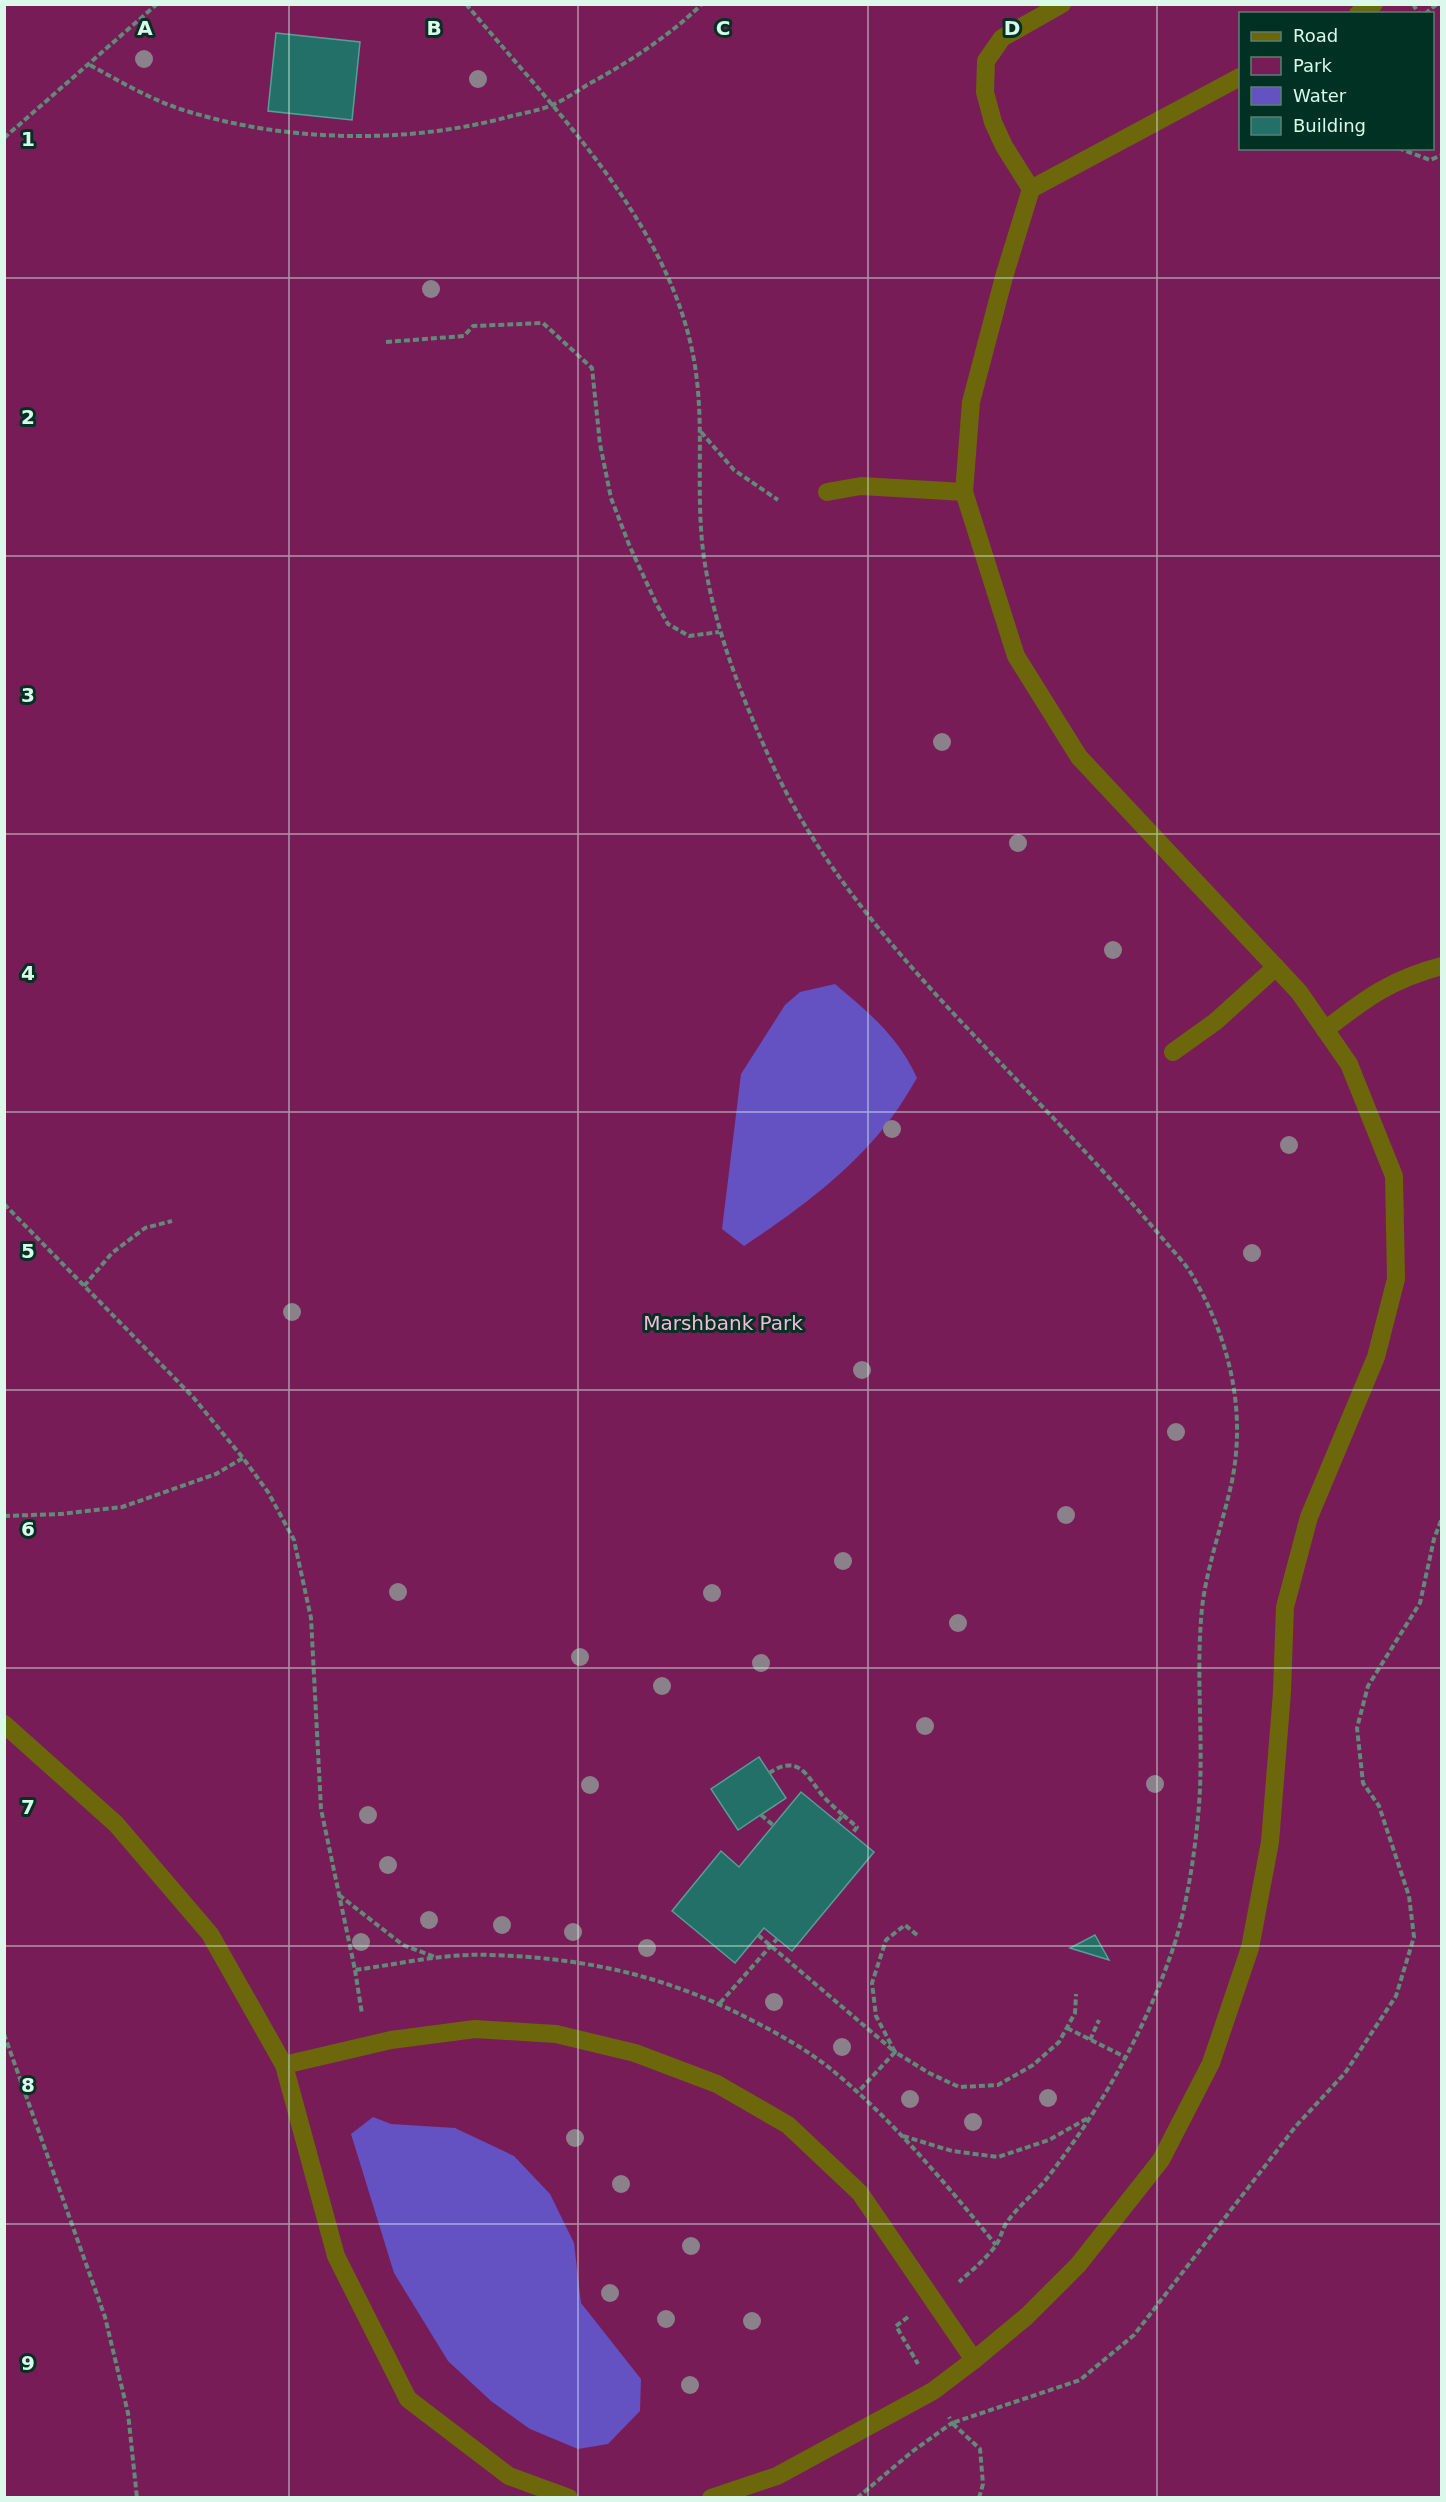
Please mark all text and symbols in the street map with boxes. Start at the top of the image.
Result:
legend [1239,12,1434,150]
text: A [137,16,153,40]
text: B [426,16,442,40]
text: C [716,16,730,40]
text: D [1004,16,1020,40]
text: Road [1293,25,1338,46]
text: Park [1293,55,1332,76]
text: Water [1293,85,1347,106]
text: Building [1293,115,1366,136]
text: 1 [21,127,35,151]
text: 2 [21,405,35,429]
text: 3 [21,683,35,707]
text: 4 [21,961,35,985]
text: 5 [21,1239,35,1263]
park label: Marshbank Park [643,1311,803,1335]
text: 6 [21,1517,35,1541]
text: 7 [21,1795,35,1819]
text: 8 [21,2073,35,2097]
text: 9 [21,2351,35,2375]

